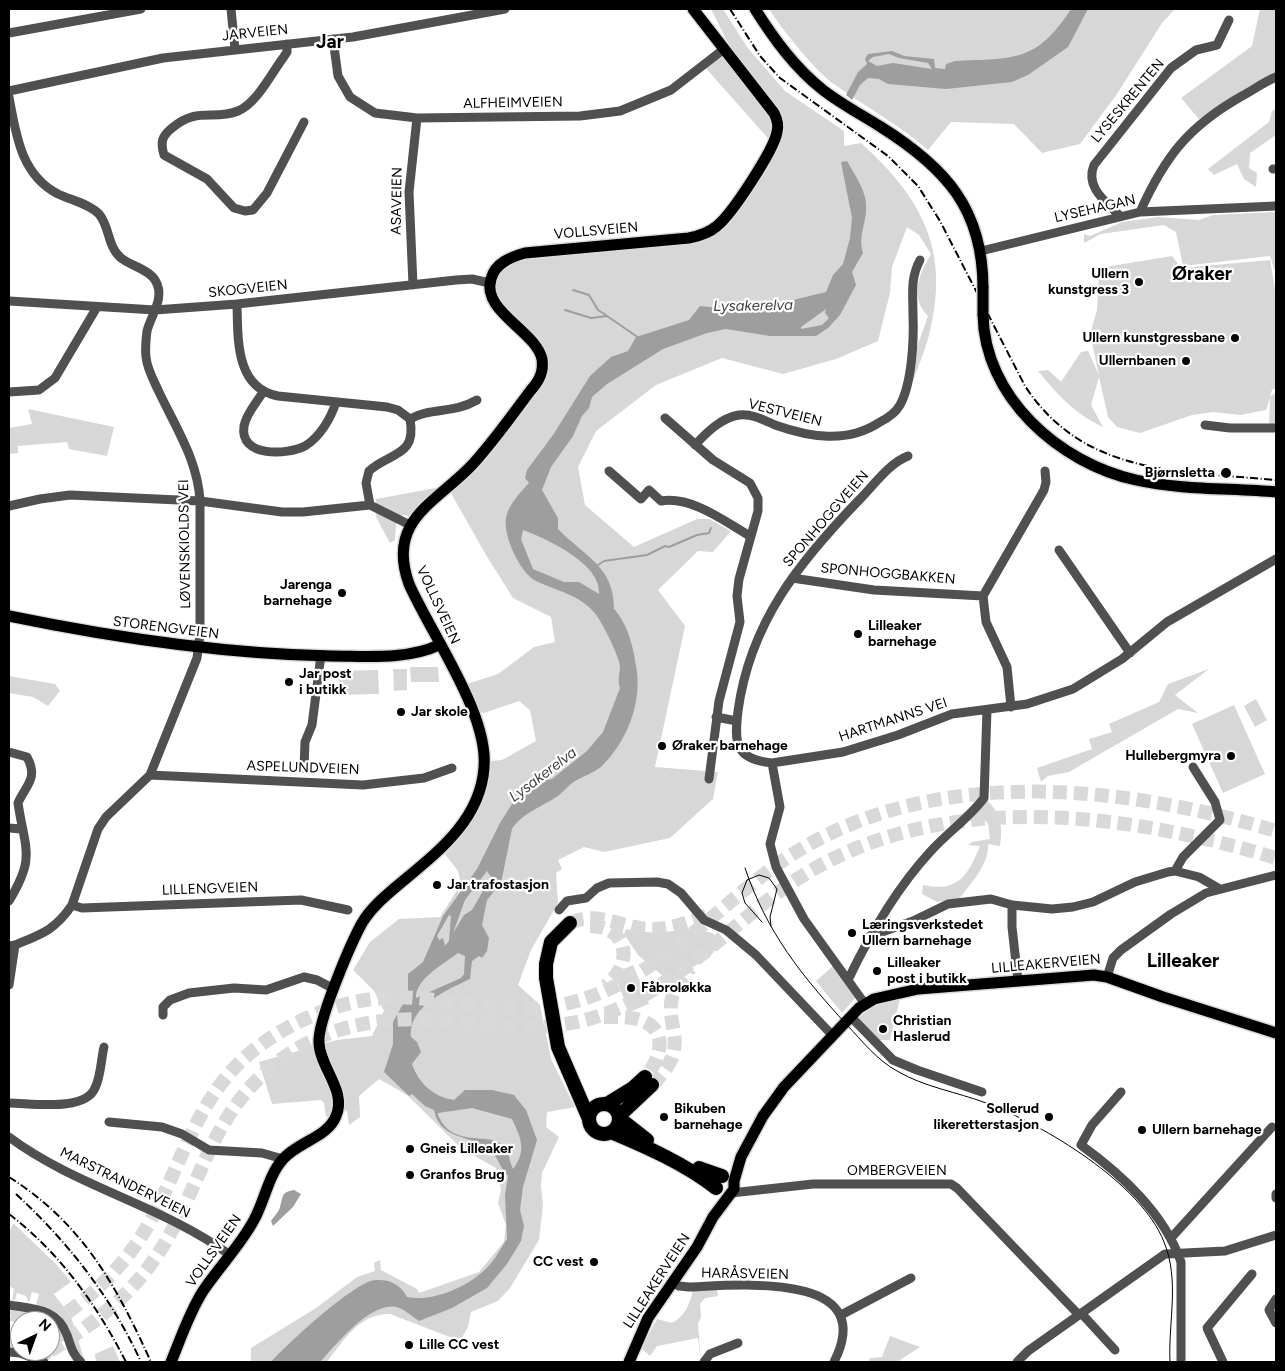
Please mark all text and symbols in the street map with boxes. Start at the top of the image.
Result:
street label: JARVEIEN [221,21,289,45]
district label: Jar [316,31,344,53]
street label: LYSESKRENTEN [1088,56,1168,146]
street label: ALFHEIMVEIEN [463,94,563,112]
street label: ASAVEIEN [388,167,406,235]
street label: LYSEHAGAN [1053,191,1137,227]
street label: VOLLSVEIEN [553,219,639,243]
district label: Øraker [1172,263,1232,285]
place label: Ullern kunstgress 3 [1048,266,1129,298]
street label: SKOGVEIEN [208,276,288,302]
marker: Ullern kunstgress 3 [1133,276,1145,288]
water label: Lysakerelva [713,296,793,316]
place label: Ullern kunstgressbane [1082,330,1225,346]
marker: Ullern kunstgressbane [1229,332,1241,344]
place label: Ullernbanen [1099,353,1176,369]
marker: Ullernbanen [1180,355,1192,367]
street label: VESTVEIEN [746,396,824,430]
place label: Bjørnsletta [1145,465,1215,481]
marker: Bjørnsletta [1219,466,1233,480]
street label: SPONHOGGVEIEN [780,467,872,571]
street label: LØVENSKIOLDS VEI [175,479,195,609]
street label: SPONHOGGBAKKEN [820,560,956,588]
street label: VOLLSVEIEN [413,563,463,647]
place label: Jarenga barnehage [264,577,332,610]
marker: Jarenga barnehage [336,587,348,599]
street label: STORENGVEIEN [112,613,220,643]
place label: Lilleaker barnehage [868,618,936,650]
marker: Lilleaker barnehage [852,628,864,640]
place label: Jar post i butikk [299,666,352,699]
marker: Jar post i butikk [283,676,295,688]
street label: HARTMANNS VEI [837,695,949,745]
place label: Jar skole [411,704,468,720]
marker: Jar skole [395,706,407,718]
place label: Øraker barnehage [672,738,788,754]
marker: Øraker barnehage [656,740,668,752]
water label: Lysakerelva [506,744,580,806]
place label: Hullebergmyra [1125,748,1221,764]
marker: Hullebergmyra [1225,750,1237,762]
street label: ASPELUNDVEIEN [246,758,360,778]
place label: Jar trafostasjon [447,877,549,893]
street label: LILLENGVEIEN [162,879,258,899]
marker: Jar trafostasjon [431,879,443,891]
place label: Læringsverkstedet Ullern barnehage [862,917,983,950]
marker: Læringsverkstedet Ullern barnehage [846,927,858,939]
district label: Lilleaker [1147,950,1219,972]
street label: LILLEAKERVEIEN [991,951,1101,977]
place label: Lilleaker post i butikk [887,955,967,988]
marker: Lilleaker post i butikk [871,965,883,977]
place label: Fåbroløkka [641,980,712,996]
marker: Fåbroløkka [625,982,637,994]
place label: Christian Haslerud [893,1013,951,1046]
marker: Christian Haslerud [877,1023,889,1035]
place label: Bikuben barnehage [674,1101,742,1134]
place label: Sollerud likeretterstasjon [934,1101,1039,1134]
marker: Bikuben barnehage [658,1111,670,1123]
marker: Sollerud likeretterstasjon [1043,1111,1055,1123]
place label: Ullern barnehage [1152,1122,1262,1138]
marker: Ullern barnehage [1136,1124,1148,1136]
place label: Gneis Lilleaker [420,1141,513,1157]
marker: Gneis Lilleaker [404,1143,416,1155]
street label: MARSTRANDERVEIEN [57,1144,193,1222]
street label: OMBERGVEIEN [847,1163,947,1179]
place label: Granfos Brug [420,1167,505,1183]
marker: Granfos Brug [404,1169,416,1181]
street label: VOLLSVEIEN [183,1212,245,1290]
street label: LILLEAKERVEIEN [620,1230,694,1332]
place label: CC vest [533,1254,584,1270]
marker: CC vest [588,1256,600,1268]
street label: HARÅSVEIEN [701,1265,789,1283]
north arrow [10,1311,60,1361]
text: N [35,1315,54,1335]
place label: Lille CC vest [419,1337,499,1353]
marker: Lille CC vest [403,1339,415,1351]

